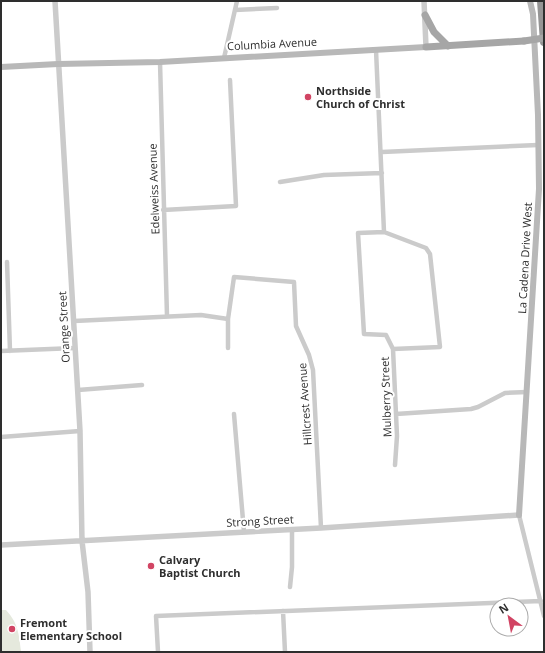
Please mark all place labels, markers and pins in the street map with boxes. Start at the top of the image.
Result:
place label: Northside Church of Christ [316,83,405,111]
marker: Northside Church of Christ [303,92,313,102]
place label: Calvary Baptist Church [159,552,241,580]
marker: Calvary Baptist Church [146,561,156,571]
place label: Fremont Elementary School [20,615,122,643]
marker: Fremont Elementary School [7,624,17,634]

